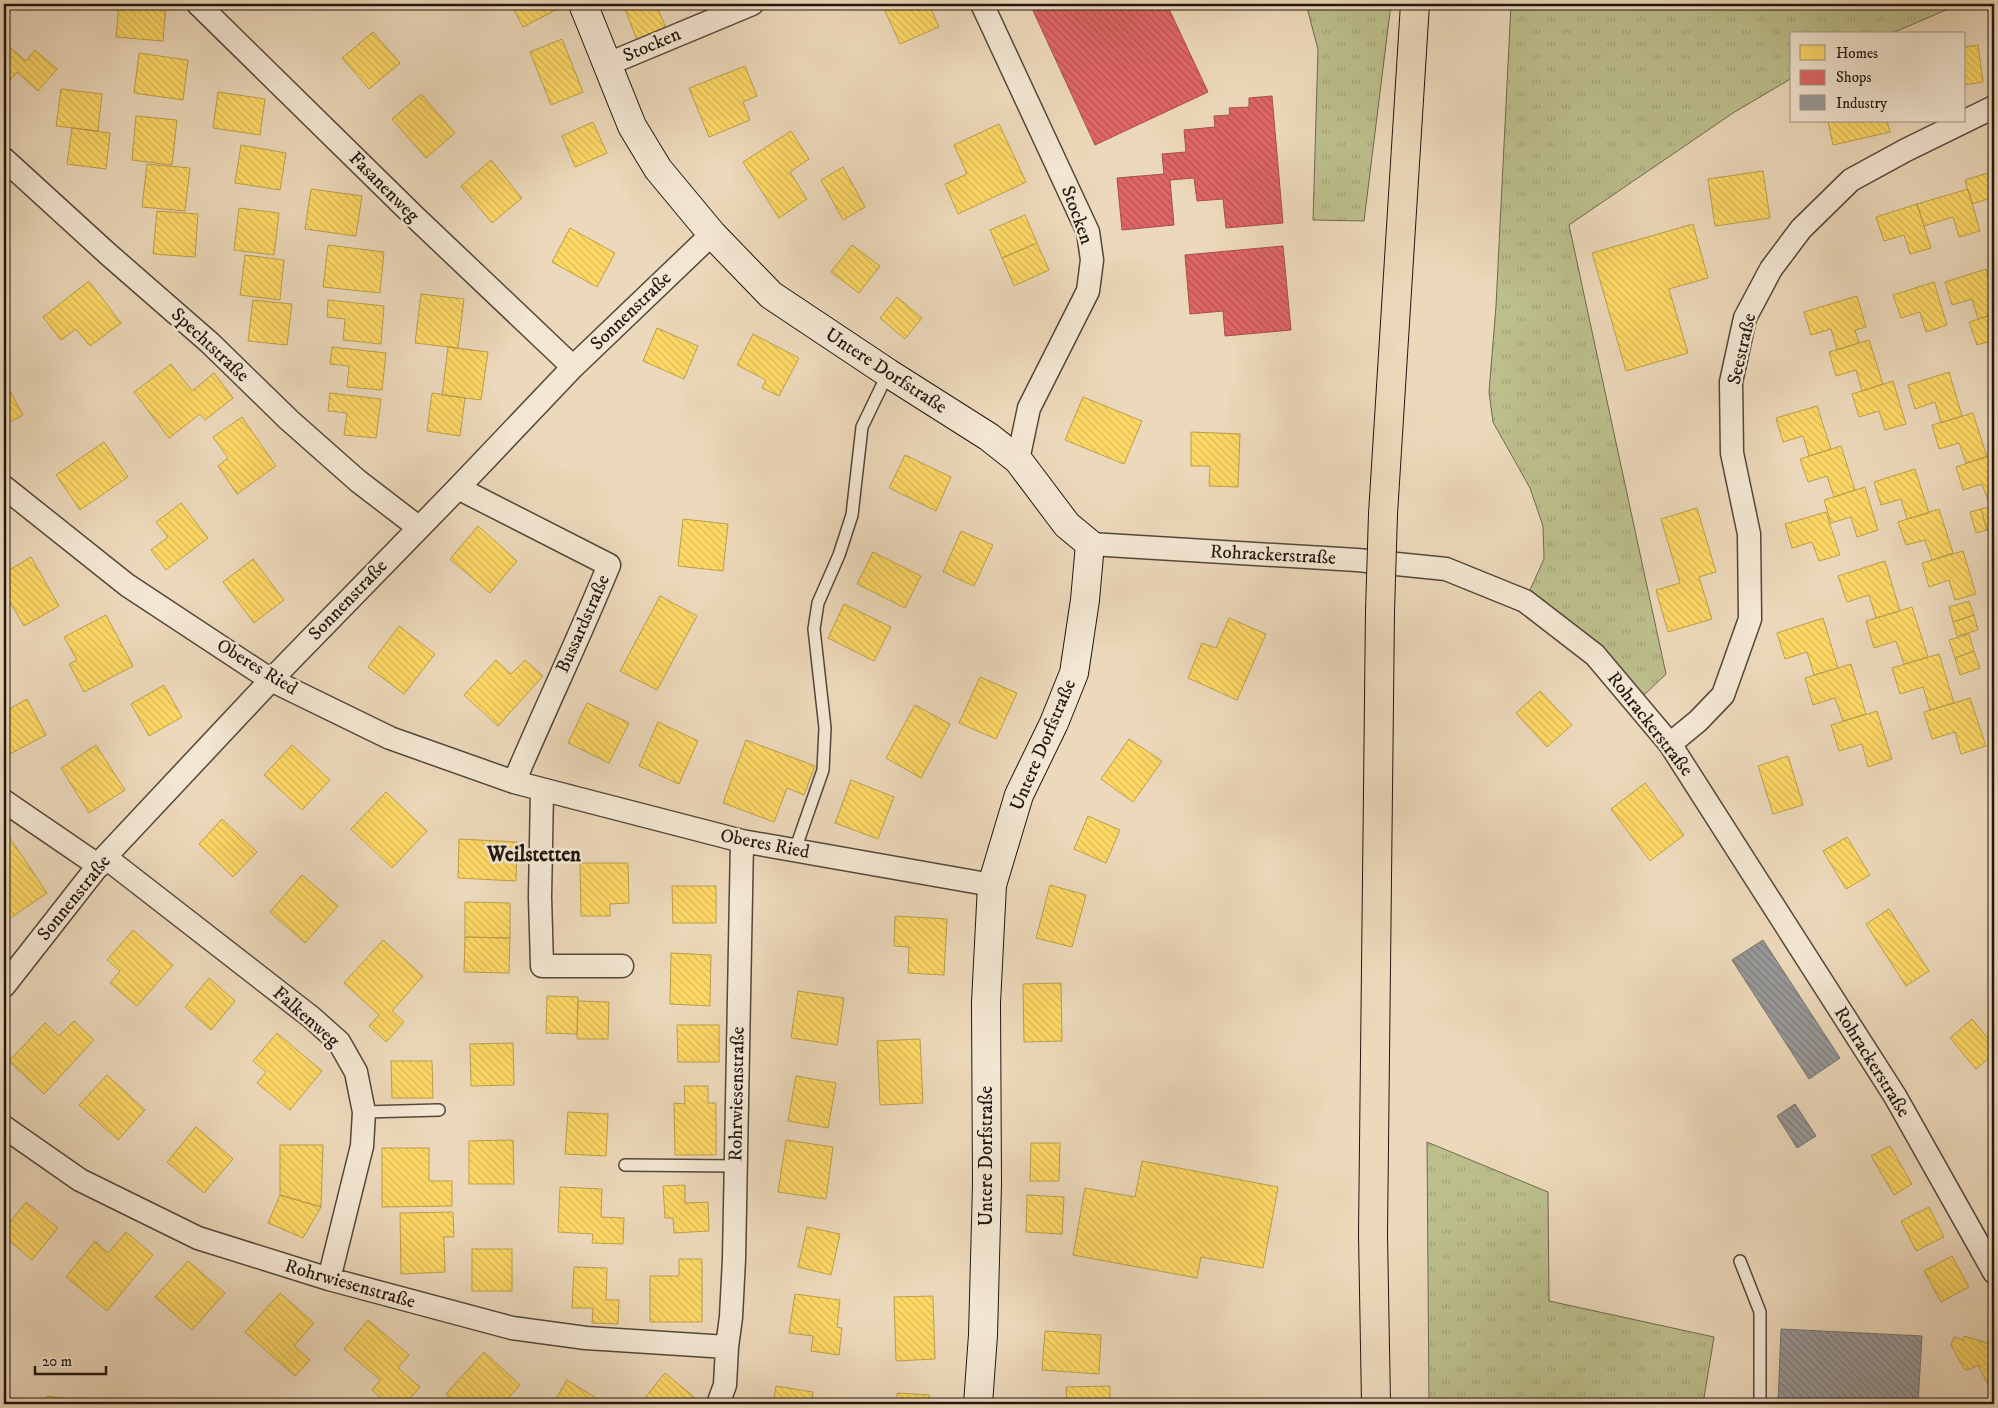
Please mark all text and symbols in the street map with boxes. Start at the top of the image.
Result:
street label: Stocken [620,23,684,67]
legend [1790,32,1966,122]
text: Homes [1836,44,1878,63]
text: Shops [1836,68,1872,87]
text: Industry [1836,94,1888,113]
street label: Fasanenweg [344,147,425,228]
street label: Stocken [1056,183,1098,247]
street label: Sonnenstraße [586,267,676,355]
street label: Spechtstraße [166,303,254,387]
street label: Seestraße [1723,311,1761,387]
street label: Untere Dorfstraße [821,323,951,419]
street label: Rohrackerstraße [1209,540,1337,570]
street label: Sonnenstraße [304,555,392,645]
street label: Bussardstraße [551,571,615,677]
street label: Oberes Ried [212,634,302,700]
street label: Rohrackerstraße [1602,667,1698,781]
street label: Untere Dorfstraße [1005,676,1081,814]
street label: Oberes Ried [718,824,812,864]
district label: Weilstetten [486,842,582,868]
street label: Sonnenstraße [32,850,116,946]
street label: Falkenweg [268,982,345,1053]
street label: Rohrackerstraße [1829,1002,1915,1122]
street label: Rohrwiesenstraße [724,1026,750,1162]
street label: Untere Dorfstraße [975,1086,998,1226]
street label: Rohrwiesenstraße [282,1254,418,1314]
scale bar [35,1343,106,1375]
text: 20 m [42,1352,72,1371]

